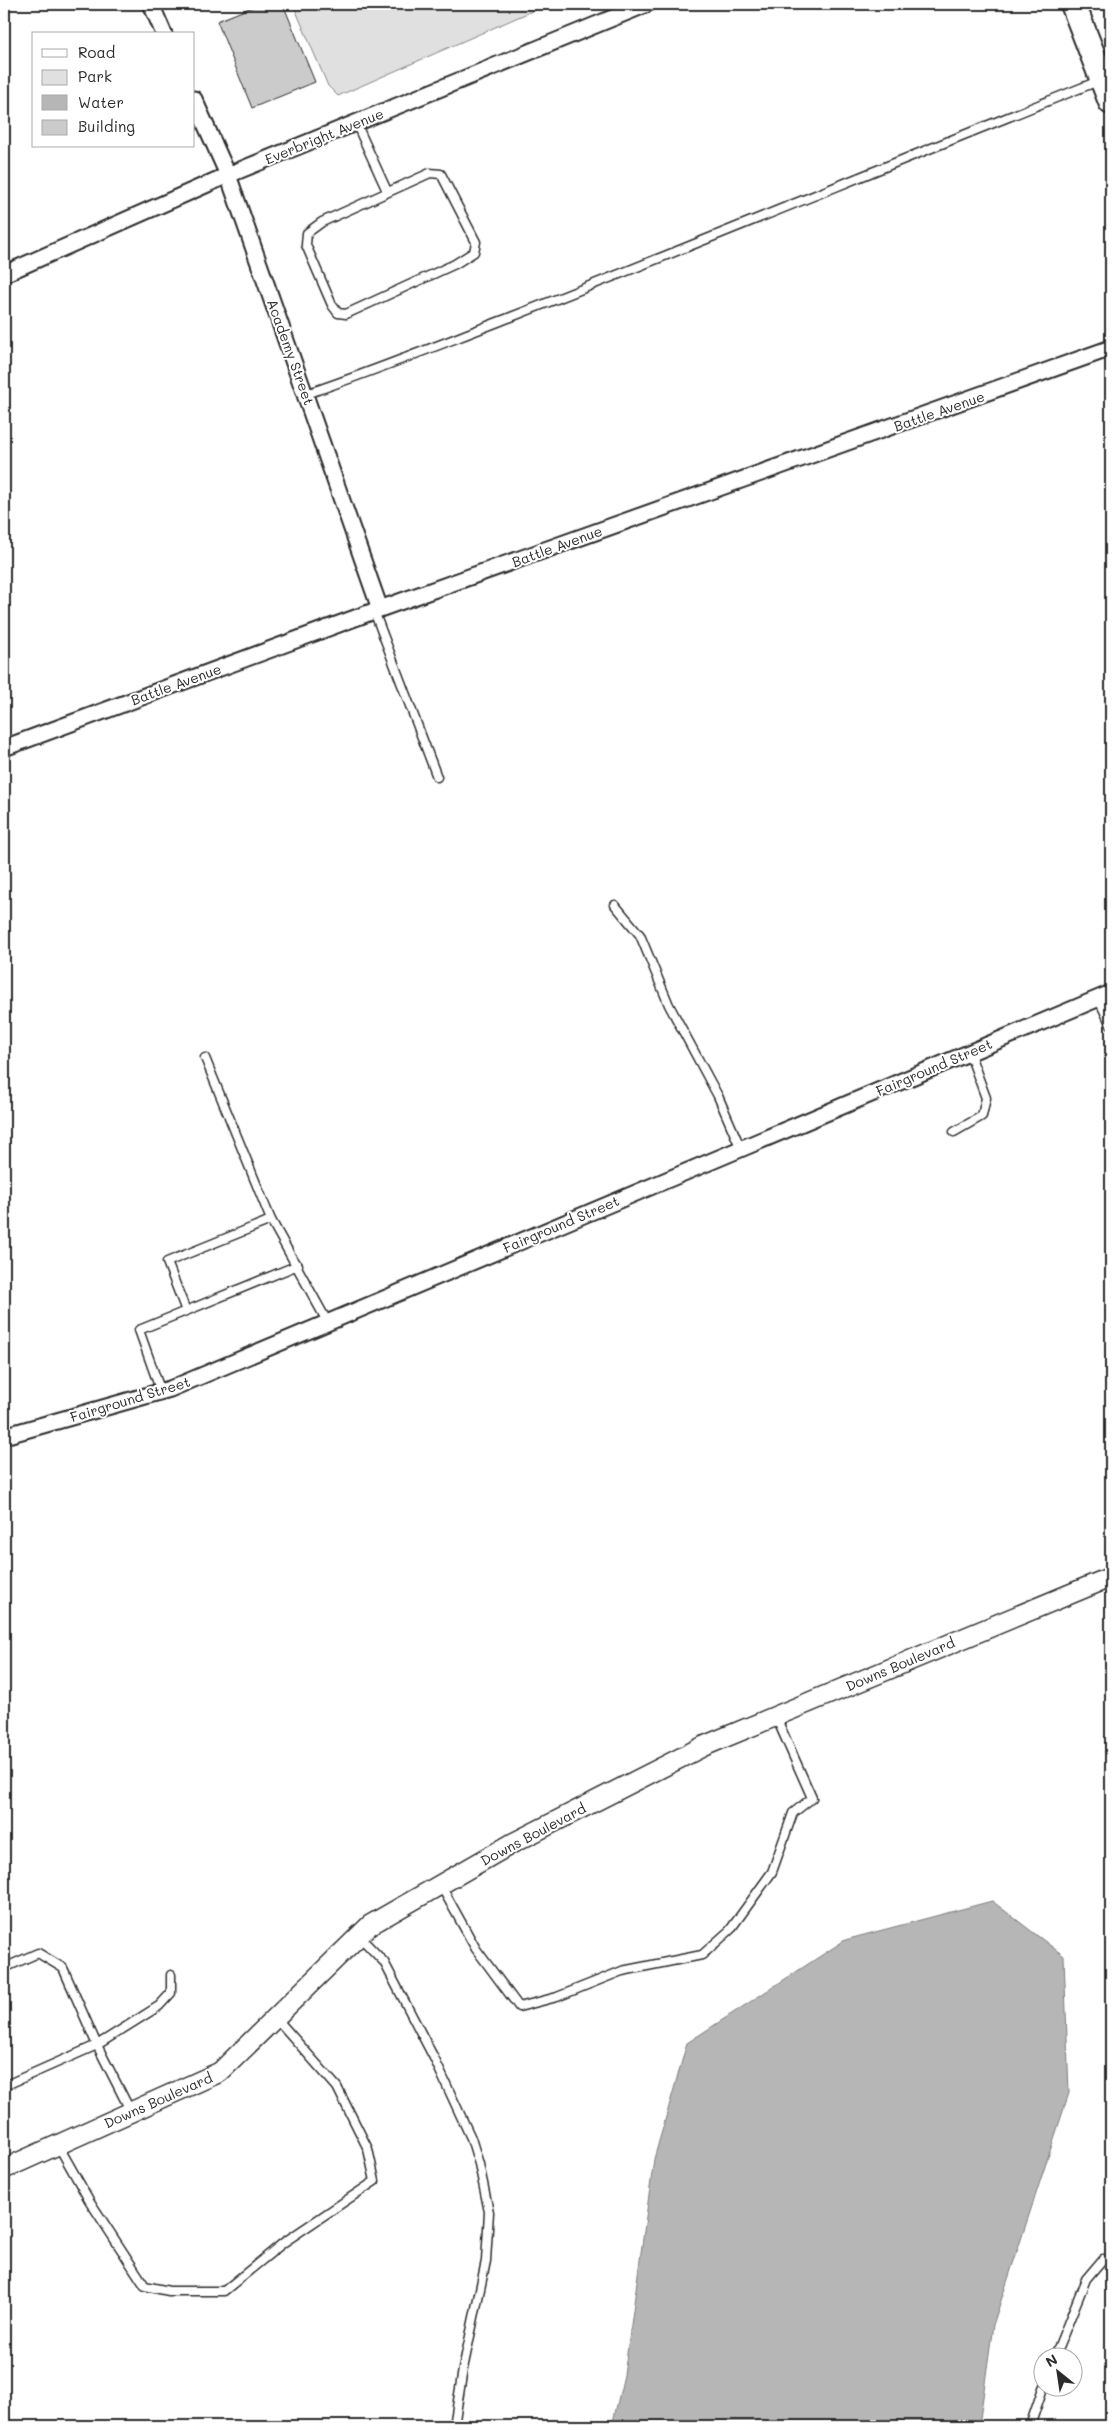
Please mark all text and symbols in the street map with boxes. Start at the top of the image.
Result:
legend [32,32,195,148]
text: Road [78,42,115,62]
text: Park [78,66,112,86]
text: Water [78,92,124,112]
street label: Everbright Avenue [262,104,386,168]
text: Building [78,116,135,136]
street label: Academy Street [263,296,319,408]
street label: Battle Avenue [891,387,987,435]
street label: Battle Avenue [509,521,605,571]
street label: Battle Avenue [128,659,224,709]
street label: Fairground Street [873,1034,995,1100]
street label: Fairground Street [500,1191,622,1257]
street label: Fairground Street [68,1372,192,1426]
street label: Downs Boulevard [843,1632,958,1696]
street label: Downs Boulevard [477,1798,589,1870]
street label: Downs Boulevard [101,2068,215,2132]
north arrow [1032,2348,1082,2398]
text: N [1042,2349,1061,2371]

